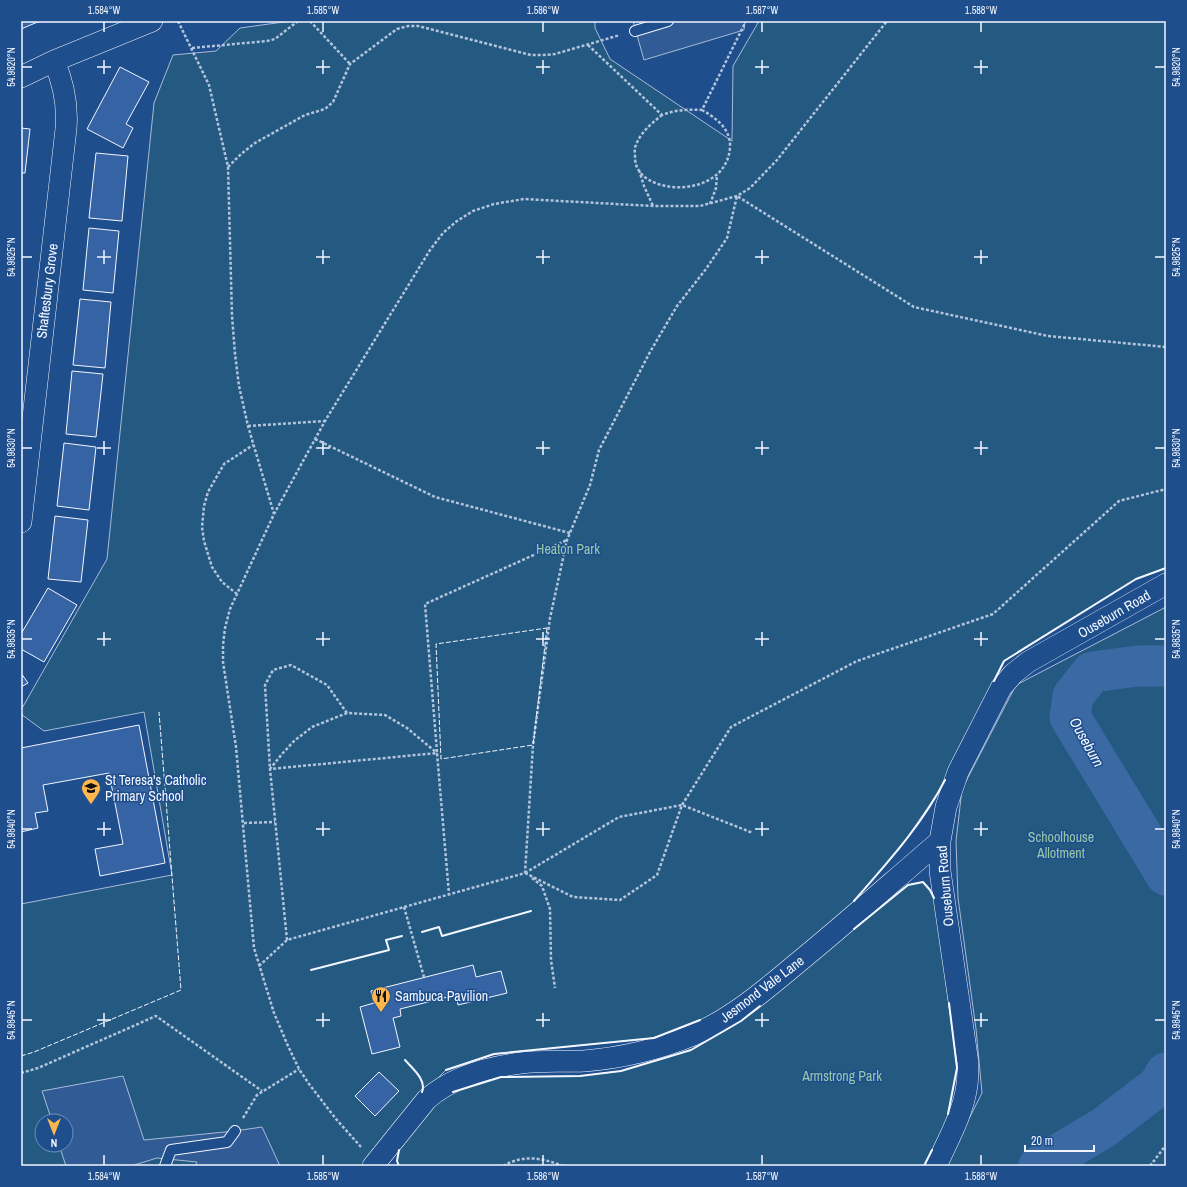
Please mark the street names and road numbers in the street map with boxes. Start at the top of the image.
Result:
street label: Shaftesbury Grove [32,242,62,340]
street label: Ouseburn Road [1074,586,1154,642]
street label: Ouseburn Road [933,845,957,927]
street label: Jesmond Vale Lane [716,952,808,1026]

